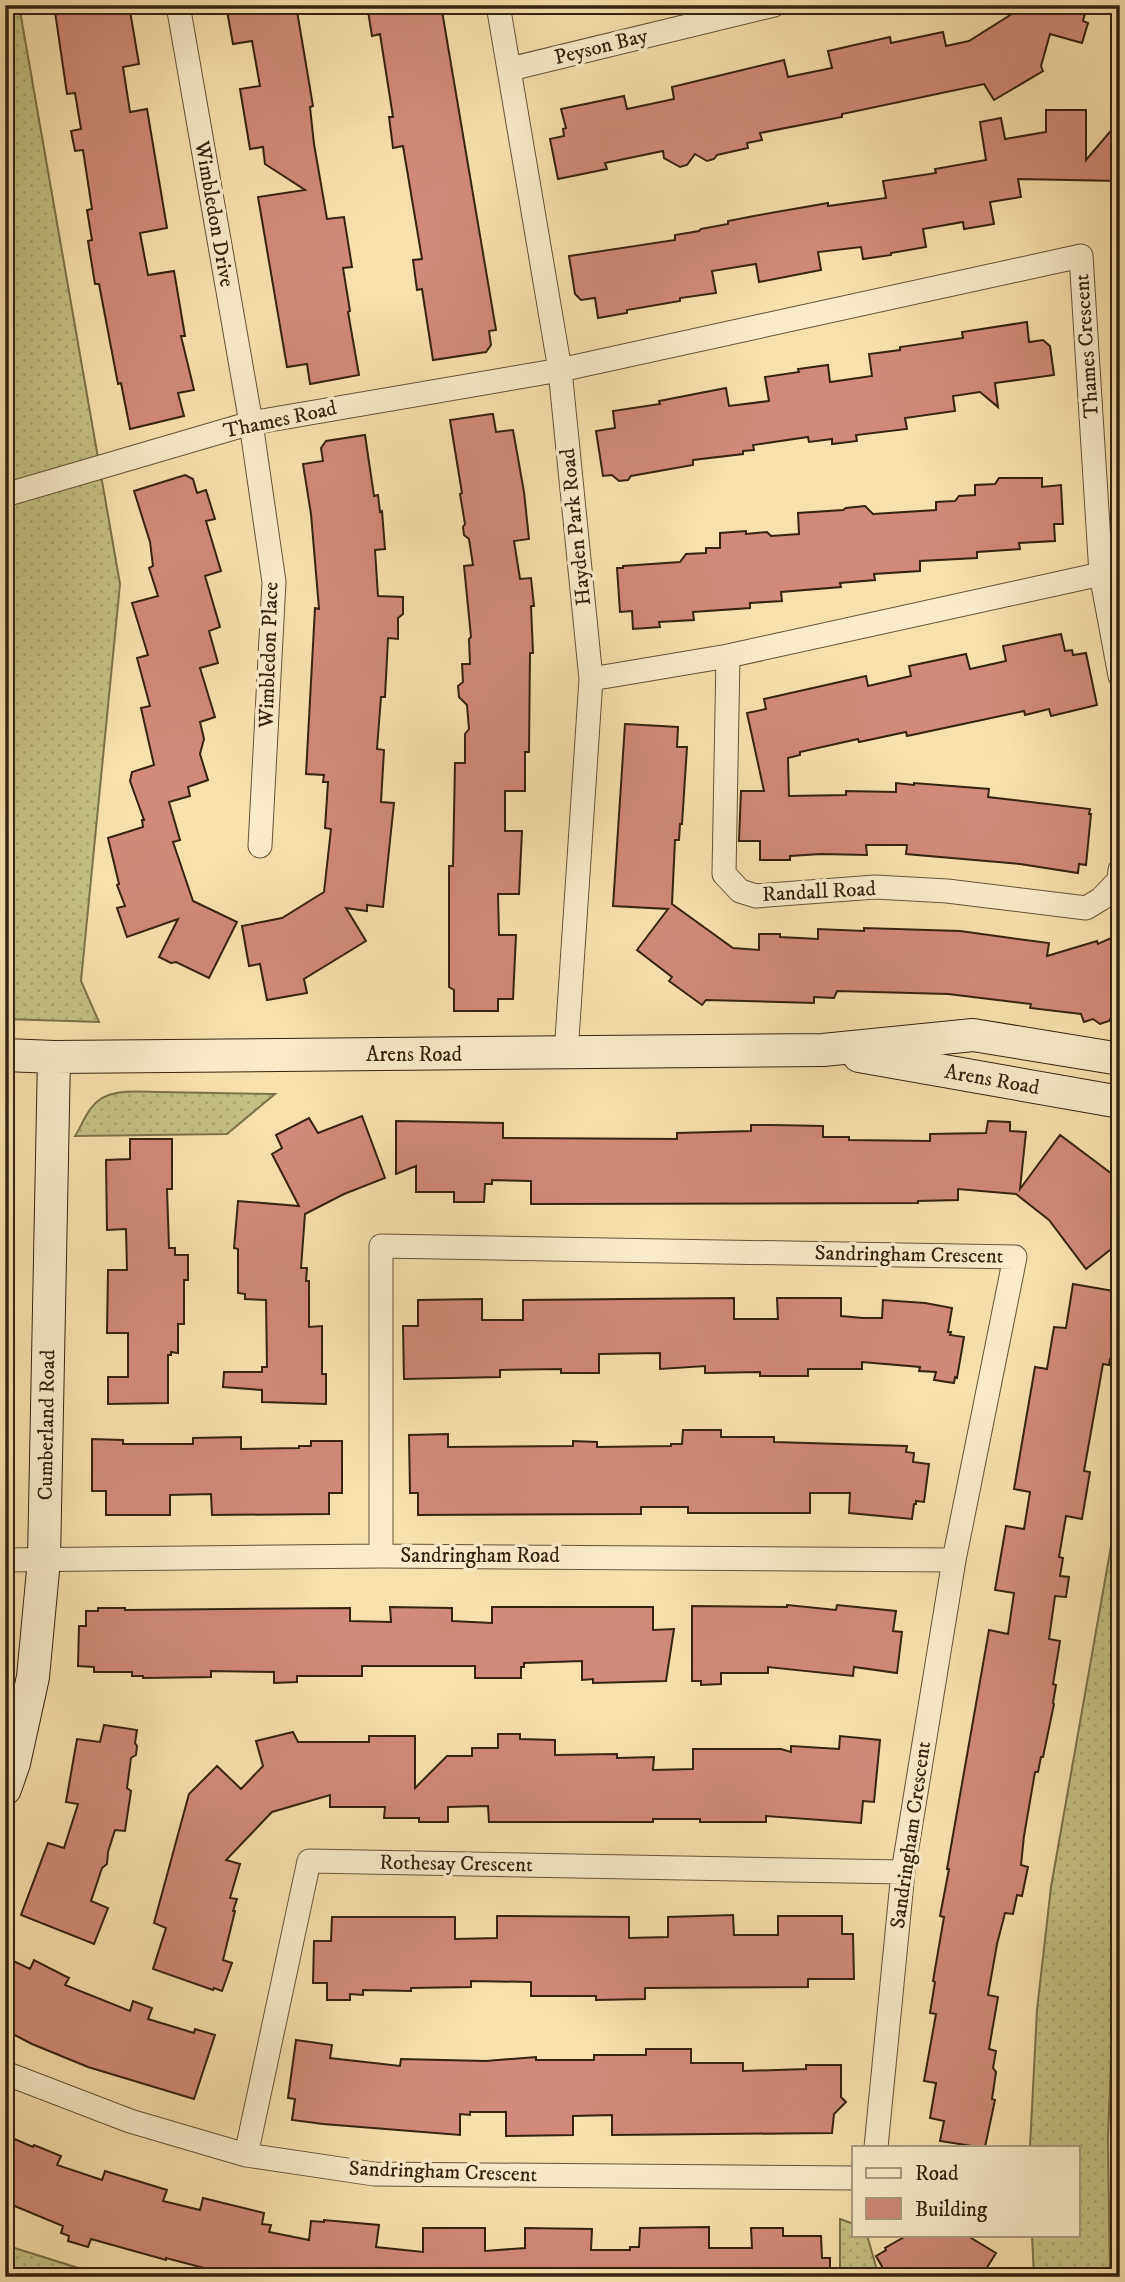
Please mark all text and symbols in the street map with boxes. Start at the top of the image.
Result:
street label: Peyson Bay [552,23,651,71]
street label: Wimbledon Drive [188,138,240,289]
street label: Thames Crescent [1069,273,1105,419]
street label: Thames Road [221,395,340,445]
street label: Hayden Park Road [555,446,597,607]
street label: Wimbledon Place [253,581,285,730]
street label: Randall Road [761,876,877,908]
street label: Arens Road [366,1042,462,1068]
street label: Arens Road [943,1059,1042,1101]
street label: Sandringham Crescent [814,1240,1004,1270]
street label: Cumberland Road [33,1349,61,1501]
street label: Sandringham Road [400,1543,560,1569]
street label: Sandringham Crescent [885,1740,937,1930]
street label: Rothesay Crescent [379,1850,533,1878]
legend [852,2146,1080,2236]
street label: Sandringham Crescent [348,2156,538,2188]
text: Road [915,2161,959,2187]
text: Building [915,2197,988,2223]

